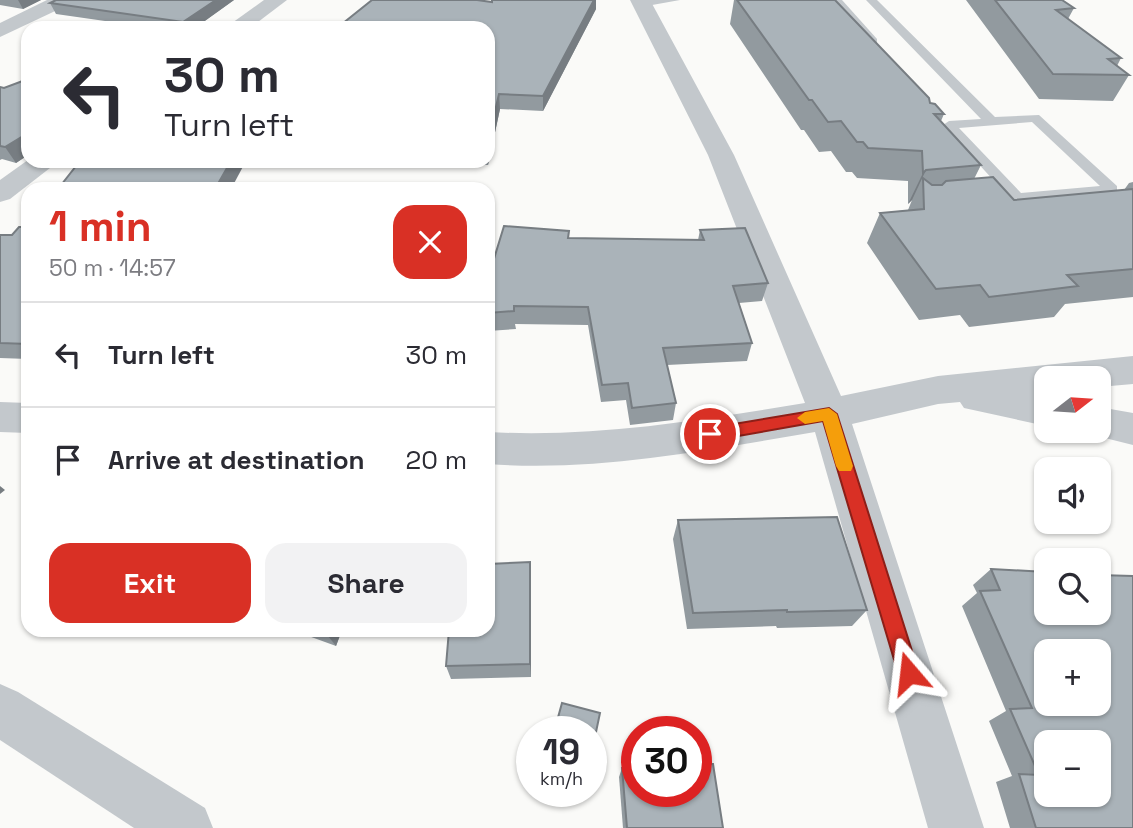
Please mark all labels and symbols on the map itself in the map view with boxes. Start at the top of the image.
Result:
north arrow [1034,366,1111,443]
pin [680,404,740,464]
position arrow [872,636,946,710]
speed limit sign: 30 [621,716,712,807]

